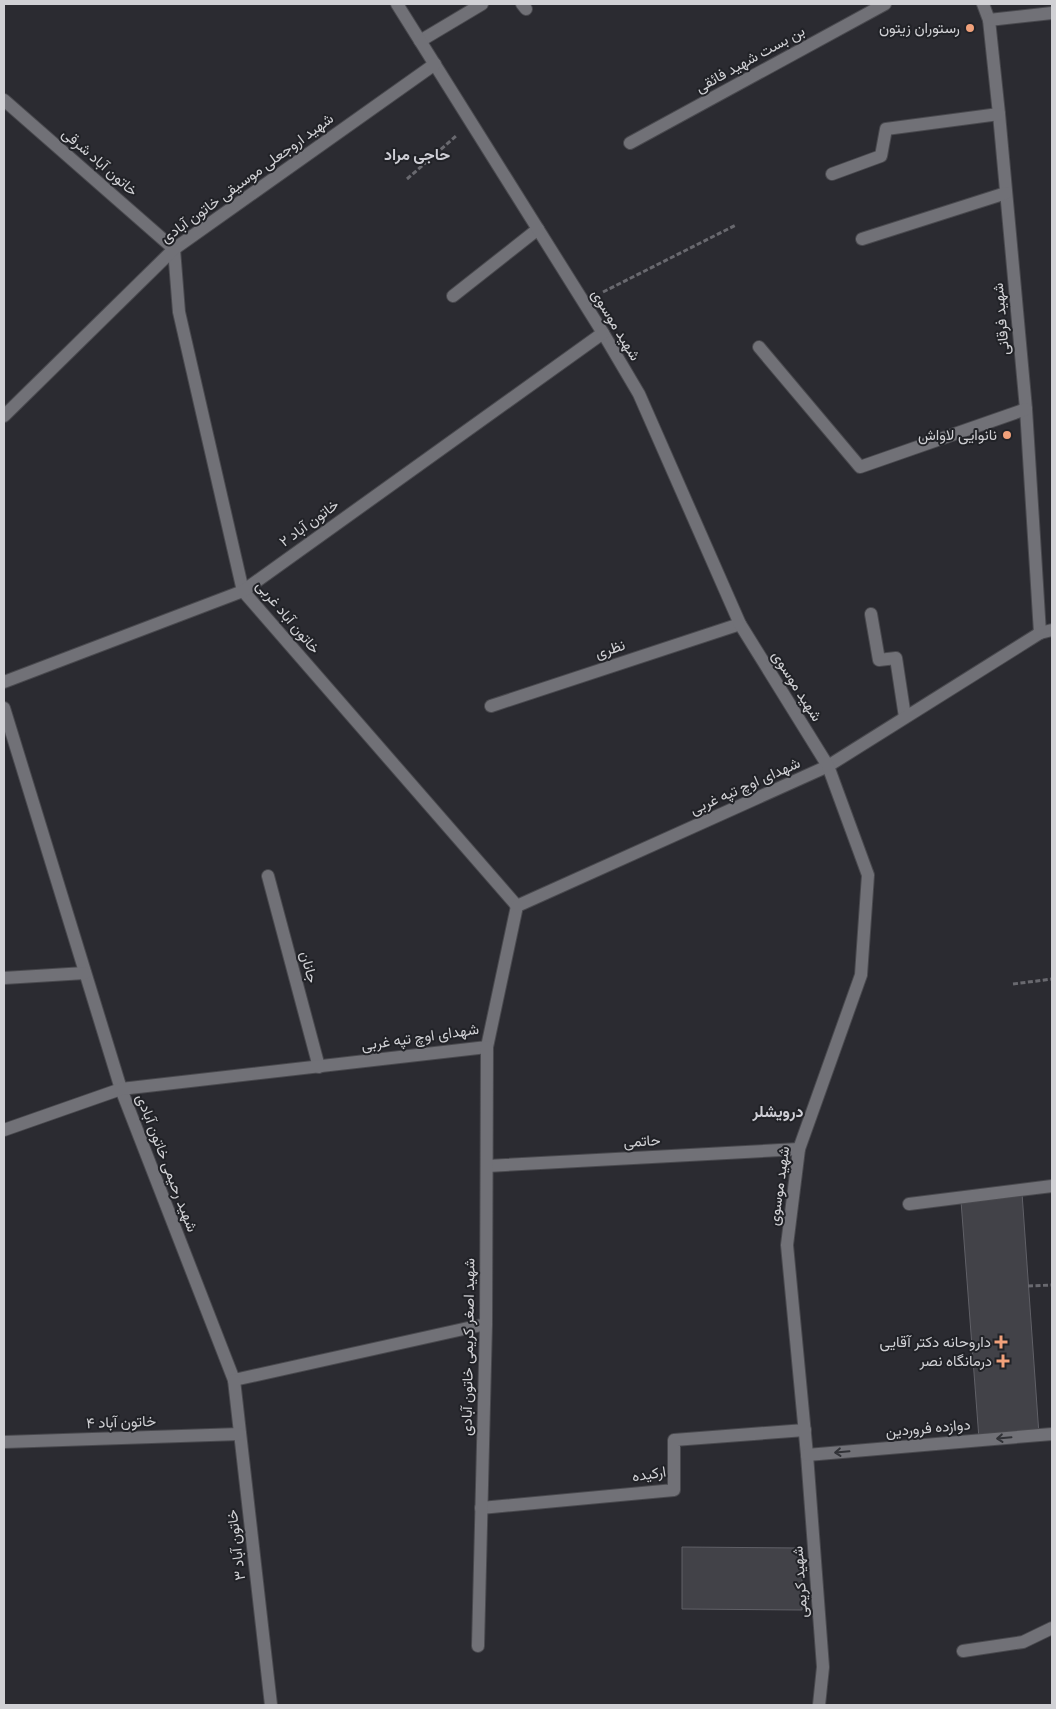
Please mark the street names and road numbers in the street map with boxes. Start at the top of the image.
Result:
street label: بن بست شهید فائقی [692,22,808,97]
street label: شهید اروجعلی موسیقی خاتون آبادی [157,109,338,248]
street label: خاتون آباد شرقی [58,124,142,201]
street label: شهید فرقانی [989,282,1014,356]
street label: شهید موسوی [587,286,644,365]
street label: خاتون آباد ۲ [276,495,342,551]
street label: خاتون آباد غربی [251,577,324,658]
street label: نظری [593,636,628,663]
street label: شهید موسوی [767,647,826,725]
street label: شهدای اوچ تپه غربی [687,754,804,820]
street label: جانان [296,949,322,985]
street label: شهدای اوچ تپه غربی [360,1020,480,1056]
street label: شهید رحیمی خاتون آبادی [131,1091,202,1235]
street label: حاتمی [623,1131,661,1152]
street label: شهید موسوی [765,1145,794,1227]
street label: شهید اصغر کریمی خاتون آبادی [457,1258,480,1436]
street label: خاتون آباد ۴ [86,1412,156,1432]
street label: دوازده فروردین [885,1415,971,1442]
street label: ارکیده [631,1462,667,1486]
street label: خاتون آباد ۳ [223,1508,249,1582]
street label: شهید کریمی [789,1545,812,1619]

